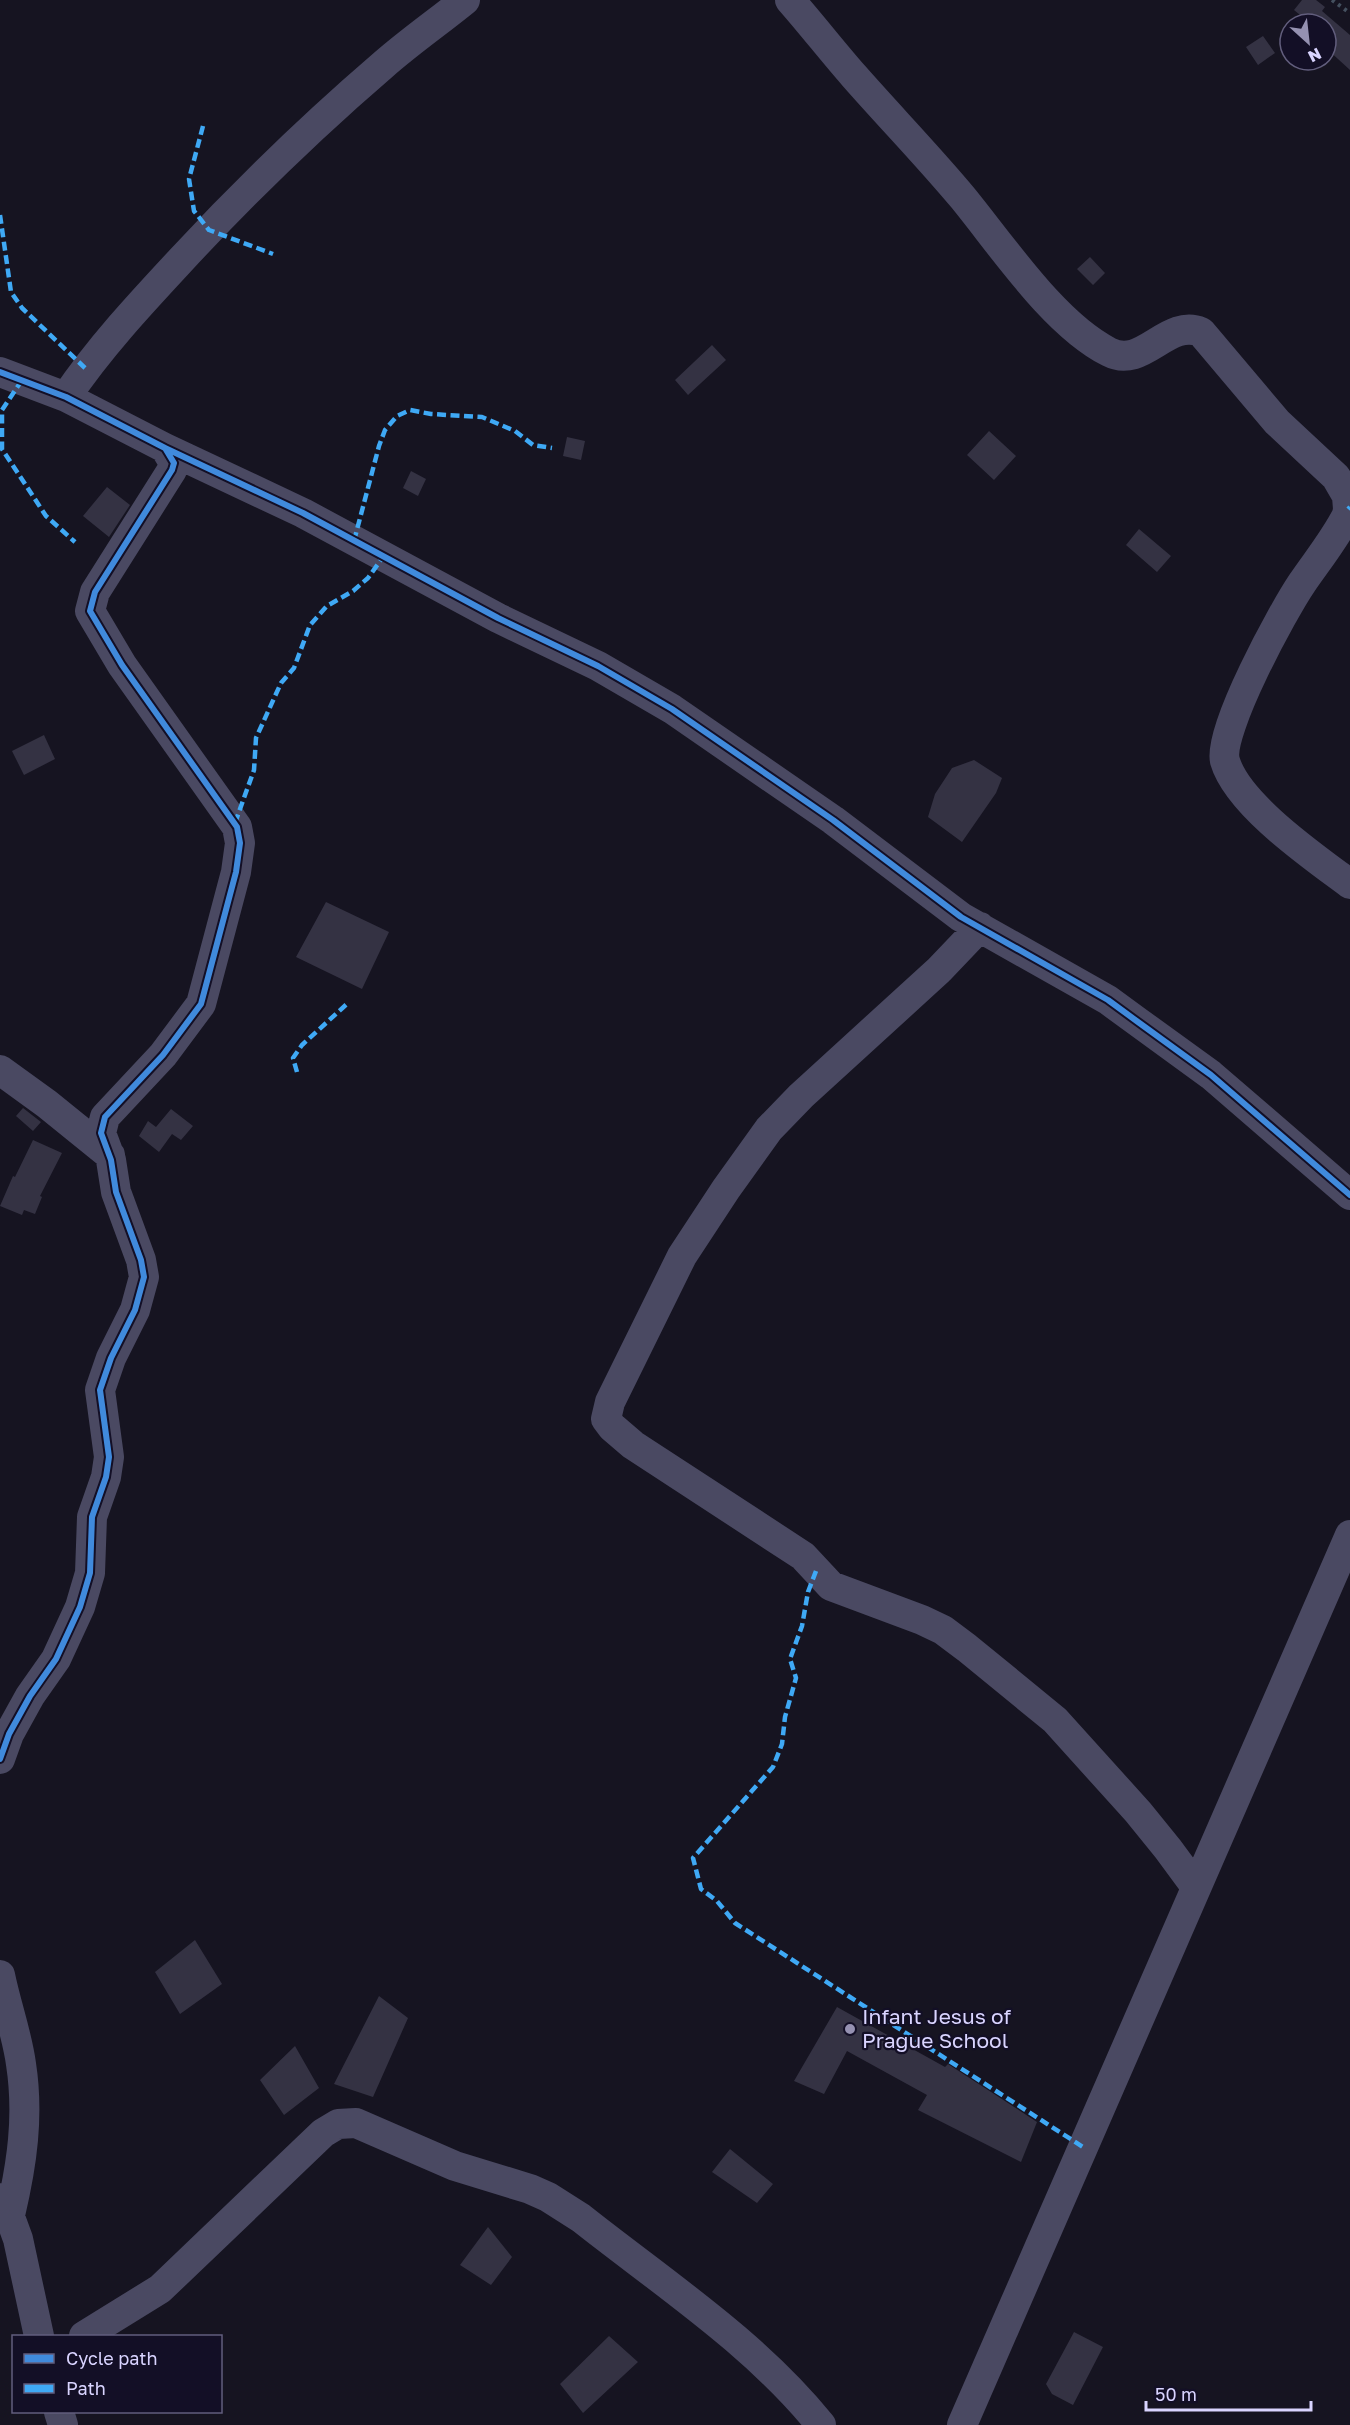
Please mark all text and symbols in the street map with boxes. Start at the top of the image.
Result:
north arrow [1278,12,1338,72]
text: N [1305,44,1325,67]
place label: Infant Jesus of Prague School [862,2003,1011,2053]
marker: Infant Jesus of Prague School [843,2022,857,2036]
legend [12,2335,222,2413]
text: Cycle path [66,2347,158,2369]
scale bar [1146,2374,1311,2412]
text: Path [66,2377,106,2399]
text: 50 m [1155,2383,1197,2405]

